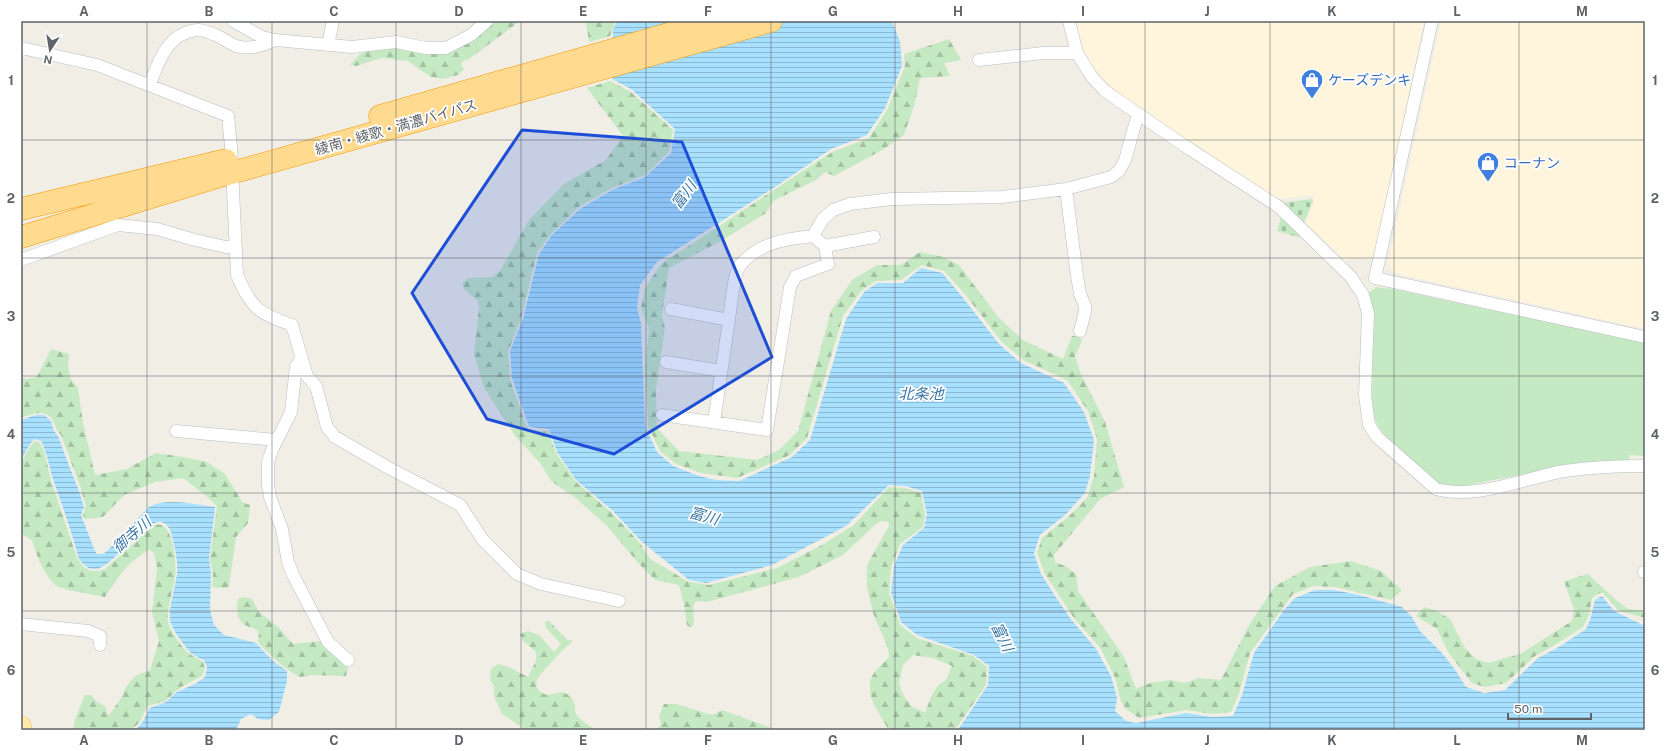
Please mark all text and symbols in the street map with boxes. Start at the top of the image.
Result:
text: A [79,4,89,19]
text: B [205,4,214,19]
text: C [329,4,339,19]
text: D [454,4,464,19]
text: E [579,4,587,19]
text: F [704,4,712,19]
text: G [828,4,838,19]
text: H [953,4,963,19]
text: I [1081,4,1085,19]
text: J [1204,4,1210,19]
text: K [1327,4,1337,19]
text: L [1453,4,1461,19]
text: M [1576,4,1588,19]
north arrow [30,30,70,70]
text: N [42,53,53,67]
shop icon: ケーズデンキ [1299,67,1325,100]
place label: ケーズデンキ [1328,72,1411,88]
text: 1 [8,73,14,88]
text: 1 [1652,73,1658,88]
street label: 綾南・綾歌・満濃バイパス [313,96,479,158]
shop icon: コーナン [1475,150,1501,183]
place label: コーナン [1504,155,1560,171]
water label: 富川 [668,176,701,212]
text: 2 [7,191,15,206]
text: 2 [1651,191,1659,206]
text: 3 [7,309,16,324]
text: 3 [1651,309,1660,324]
water label: 北条池 [898,385,945,402]
text: 4 [7,427,16,442]
text: 4 [1651,427,1660,442]
water label: 富川 [687,503,723,528]
water label: 御寺川 [109,512,156,556]
text: 5 [7,545,16,560]
text: 5 [1651,545,1660,560]
water label: 富川 [988,620,1018,656]
text: 6 [7,663,16,678]
text: 6 [1651,663,1660,678]
scale bar [1508,695,1591,721]
text: 50 m [1514,702,1542,716]
text: A [79,733,89,748]
text: B [205,733,214,748]
text: C [329,733,339,748]
text: D [454,733,464,748]
text: E [579,733,587,748]
text: F [704,733,712,748]
text: G [828,733,838,748]
text: H [953,733,963,748]
text: I [1081,733,1085,748]
text: J [1204,733,1210,748]
text: K [1327,733,1337,748]
text: L [1453,733,1461,748]
text: M [1576,733,1588,748]

